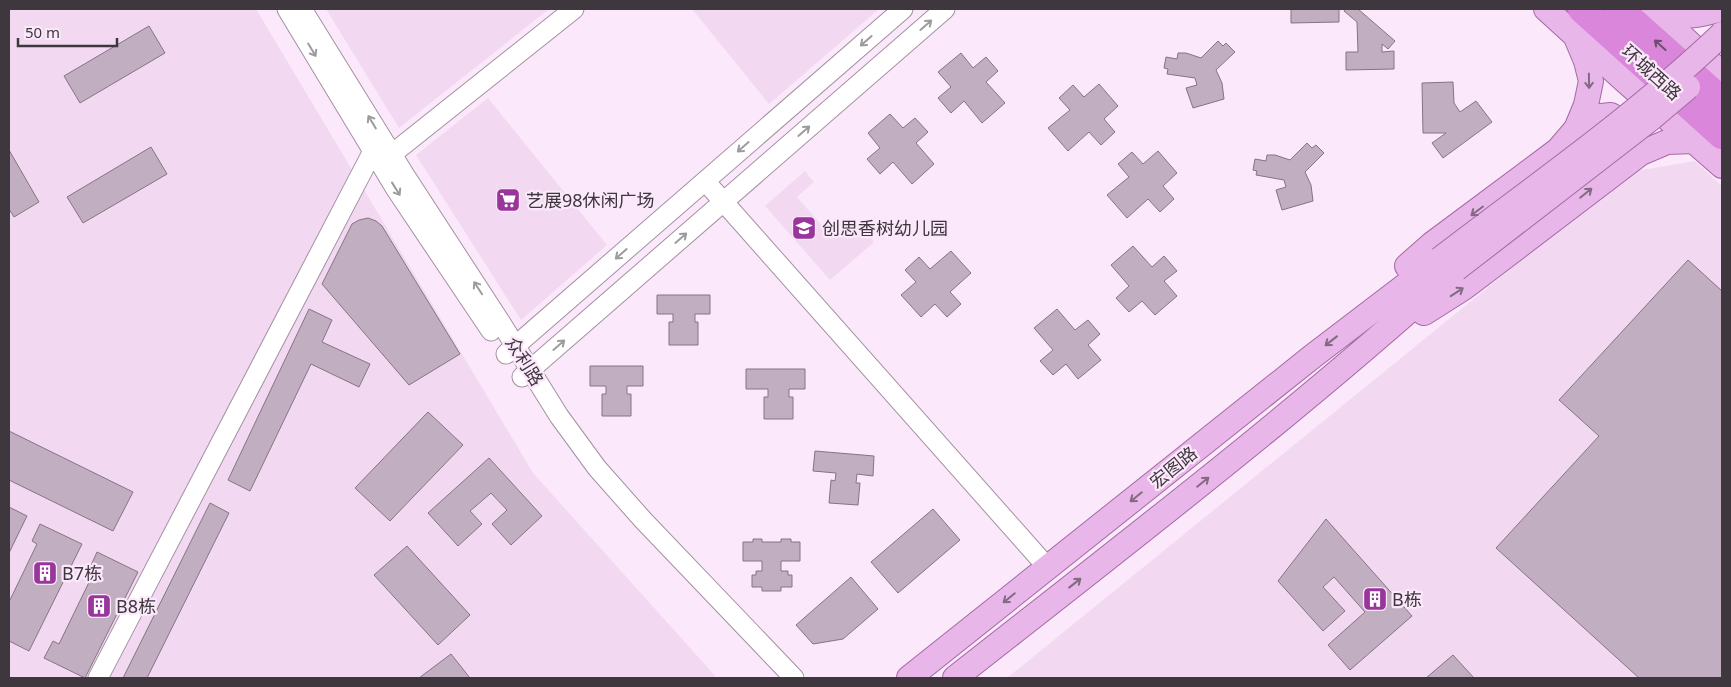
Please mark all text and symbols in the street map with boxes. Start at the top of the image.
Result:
scale bar [18,15,116,47]
one-way arrow [920,19,933,30]
text: 50 m [25,22,60,42]
one-way arrow [859,35,872,47]
street label: 环城西路 [1617,39,1687,105]
one-way arrow [1653,39,1666,51]
one-way arrow [307,43,317,57]
one-way arrow [1584,72,1594,88]
one-way arrow [367,115,377,129]
one-way arrow [797,126,810,137]
one-way arrow [737,142,750,153]
one-way arrow [392,182,402,196]
supermarket icon: 艺展98休闲广场 [495,187,521,213]
place label: 艺展98休闲广场 [526,188,655,212]
one-way arrow [1580,188,1593,199]
one-way arrow [1471,205,1484,216]
school or university icon: 创思香树幼儿园 [791,215,817,241]
place label: 创思香树幼儿园 [822,216,948,240]
one-way arrow [675,232,688,244]
one-way arrow [614,248,627,260]
one-way arrow [473,281,484,295]
one-way arrow [1450,287,1464,297]
street label: 众利路 [501,332,549,390]
one-way arrow [1325,336,1338,347]
one-way arrow [552,339,565,350]
street label: 宏图路 [1144,441,1202,493]
one-way arrow [1196,477,1209,488]
one-way arrow [1129,492,1143,502]
building icon: B7栋 [32,560,58,586]
place label: B7栋 [62,561,102,585]
one-way arrow [1068,578,1082,588]
building icon: B栋 [1362,586,1388,612]
place label: B栋 [1392,587,1422,611]
building icon: B8栋 [86,593,112,619]
one-way arrow [1003,593,1016,604]
place label: B8栋 [116,594,156,618]

